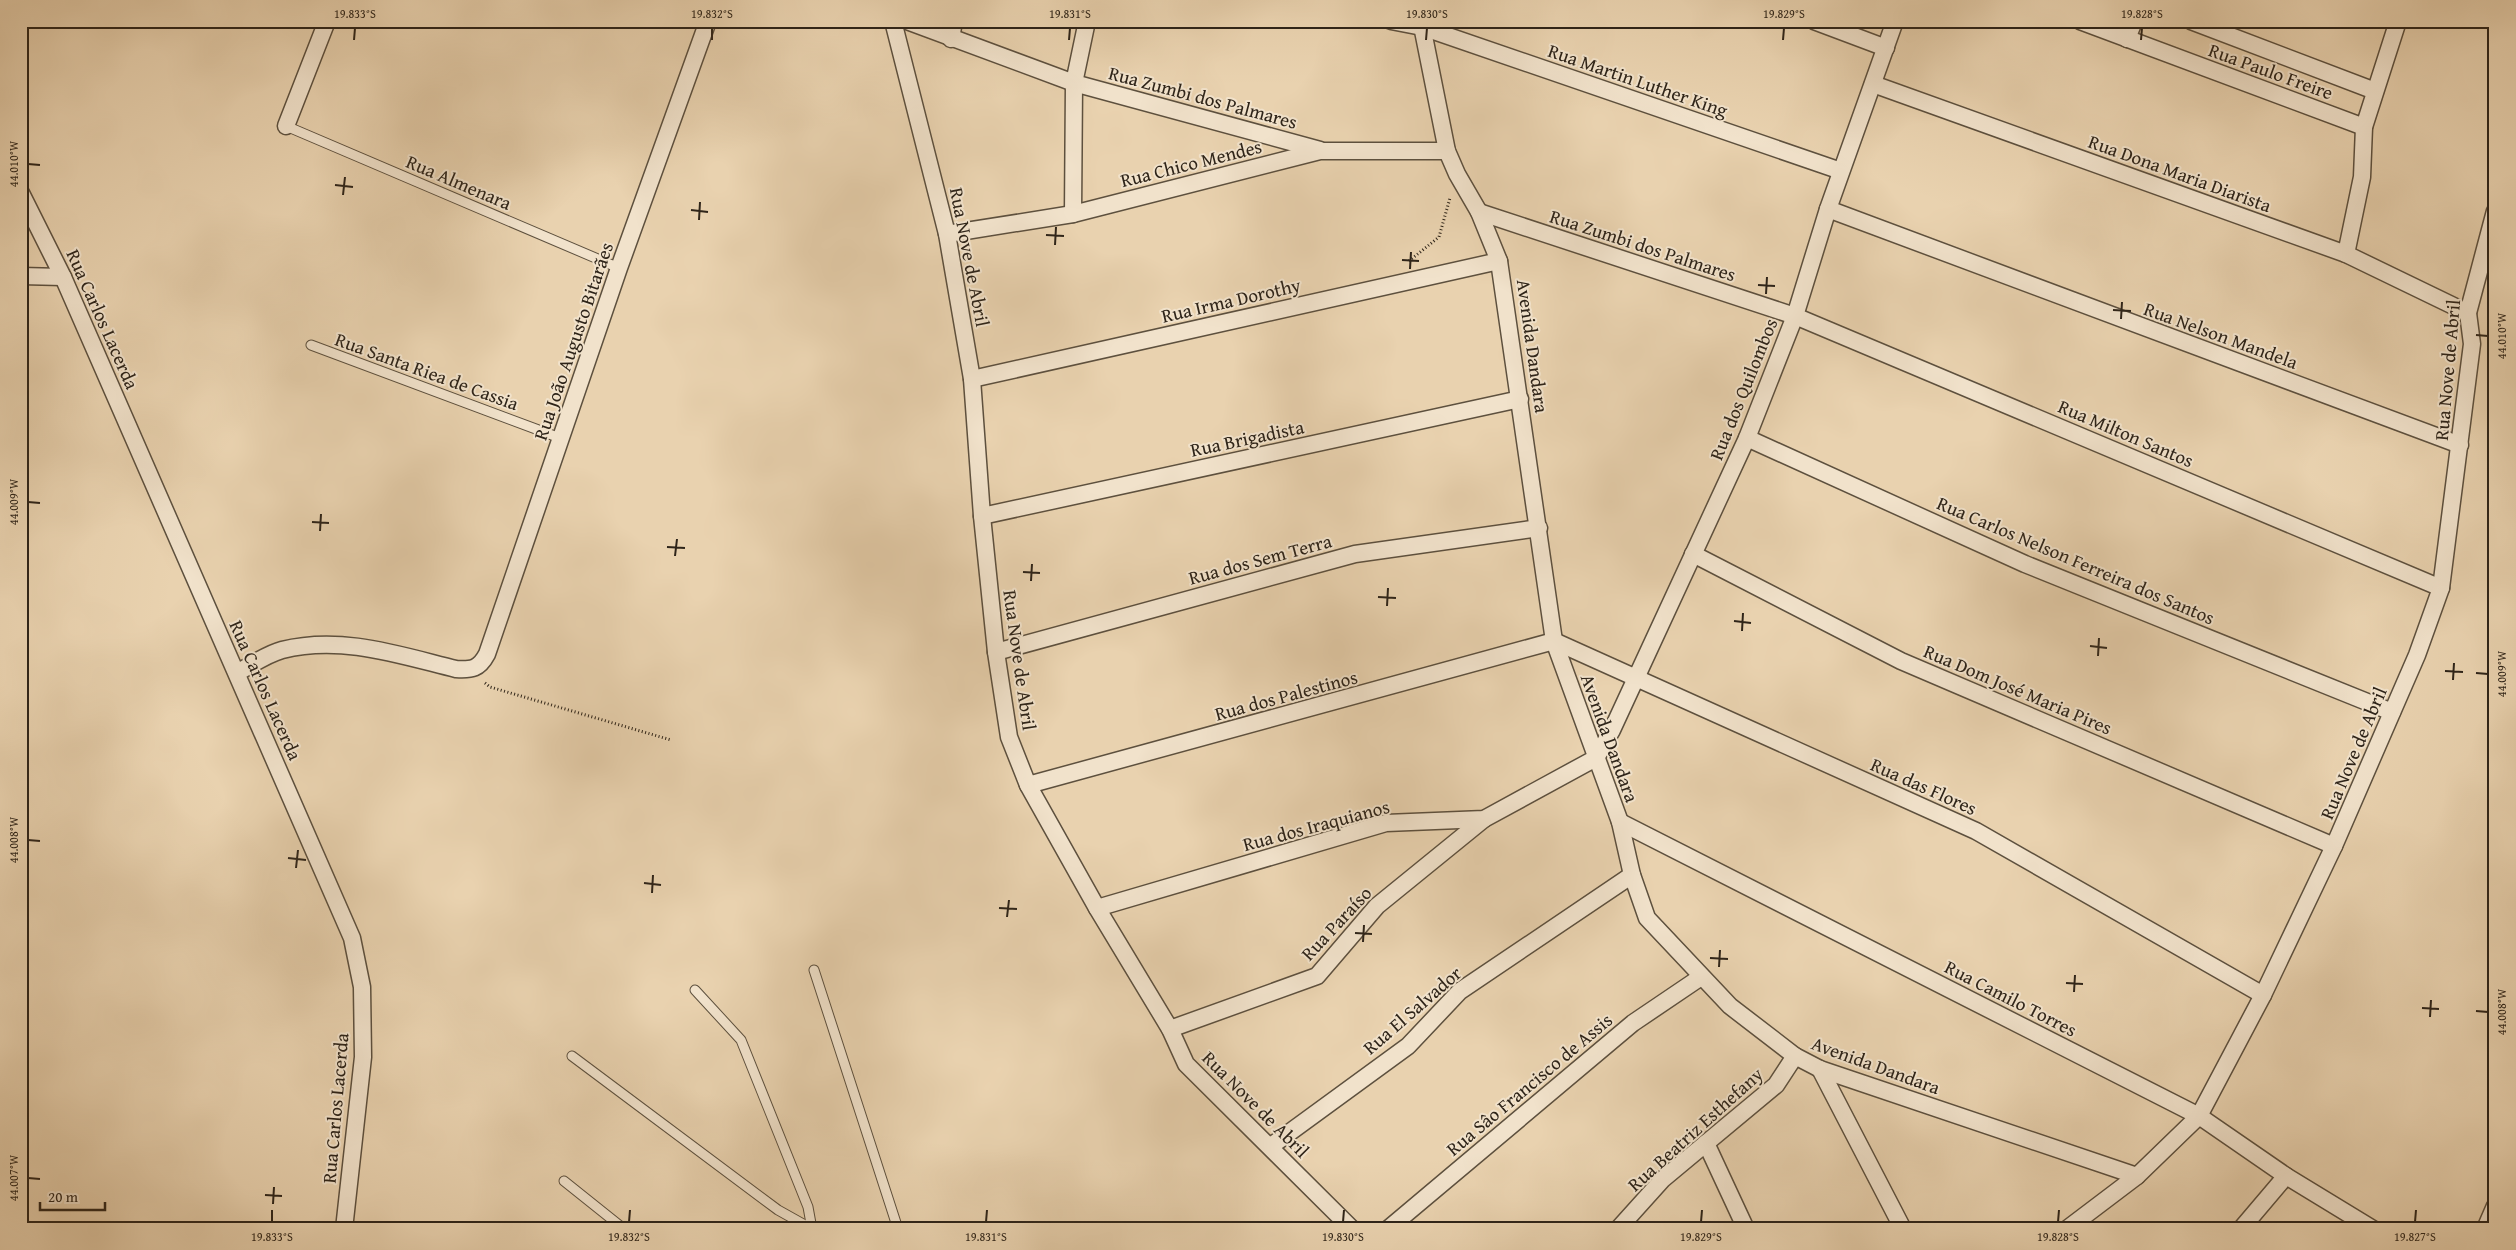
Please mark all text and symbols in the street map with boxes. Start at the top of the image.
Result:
text: 19.833°S [334,5,376,22]
text: 19.832°S [691,5,733,22]
text: 19.831°S [1049,5,1091,22]
text: 19.830°S [1406,5,1448,22]
text: 19.829°S [1763,5,1805,22]
text: 19.828°S [2121,5,2163,22]
street label: Rua Martin Luther King [1544,36,1732,124]
street label: Rua Paulo Freire [2205,36,2337,107]
street label: Rua Zumbi dos Palmares [1106,58,1300,136]
street label: Rua Dona Maria Diarista [2085,127,2275,219]
street label: Rua Chico Mendes [1117,132,1265,194]
text: 44.010°W [5,140,22,187]
street label: Rua Almenara [402,147,516,217]
street label: Rua Nove de Abril [943,185,997,329]
street label: Rua Zumbi dos Palmares [1546,202,1740,288]
street label: Rua João Augusto Bitarães [526,238,620,444]
street label: Rua Carlos Lacerda [60,245,146,394]
street label: Rua Irma Dorothy [1159,270,1304,330]
street label: Avenida Dandara [1510,277,1556,415]
street label: Rua Nelson Mandela [2140,294,2302,376]
street label: Rua Nove de Abril [2427,298,2467,442]
text: 44.010°W [2493,312,2510,359]
street label: Rua dos Quilombos [1702,314,1784,464]
street label: Rua Santa Riea de Cassia [331,325,523,417]
street label: Rua Milton Santos [2054,392,2198,474]
street label: Rua Brigadista [1188,412,1306,464]
text: 44.009°W [5,478,22,525]
street label: Rua Carlos Nelson Ferreira dos Santos [1933,489,2219,631]
street label: Rua dos Sem Terra [1185,526,1335,592]
street label: Rua Nove de Abril [996,588,1044,732]
street label: Rua Carlos Lacerda [223,616,309,765]
street label: Rua Dom José Maria Pires [1920,637,2116,741]
text: 44.009°W [2493,650,2510,697]
street label: Rua dos Palestinos [1211,662,1361,728]
street label: Avenida Dandara [1574,670,1646,806]
street label: Rua Nove de Abril [2313,682,2393,824]
street label: Rua das Flores [1866,750,1982,822]
street label: Rua dos Iraquianos [1239,792,1393,858]
text: 44.008°W [5,816,22,863]
street label: Rua Paraíso [1294,880,1378,966]
street label: Rua Camilo Torres [1940,953,2082,1043]
street label: Rua El Salvador [1356,959,1468,1061]
text: 44.008°W [2493,988,2510,1035]
street label: Rua Sâo Francisco de Assis [1440,1006,1618,1162]
street label: Avenida Dandara [1808,1029,1944,1101]
street label: Rua Carlos Lacerda [314,1032,356,1184]
street label: Rua Nove de Abril [1196,1044,1316,1164]
street label: Rua Beatriz Esthefany [1621,1060,1769,1198]
text: 44.007°W [5,1154,22,1201]
scale bar [40,1180,105,1212]
text: 20 m [48,1186,79,1207]
text: 19.833°S [251,1228,293,1245]
text: 19.832°S [608,1228,650,1245]
text: 19.831°S [965,1228,1007,1245]
text: 19.830°S [1322,1228,1364,1245]
text: 19.829°S [1680,1228,1722,1245]
text: 19.828°S [2037,1228,2079,1245]
text: 19.827°S [2394,1228,2436,1245]

